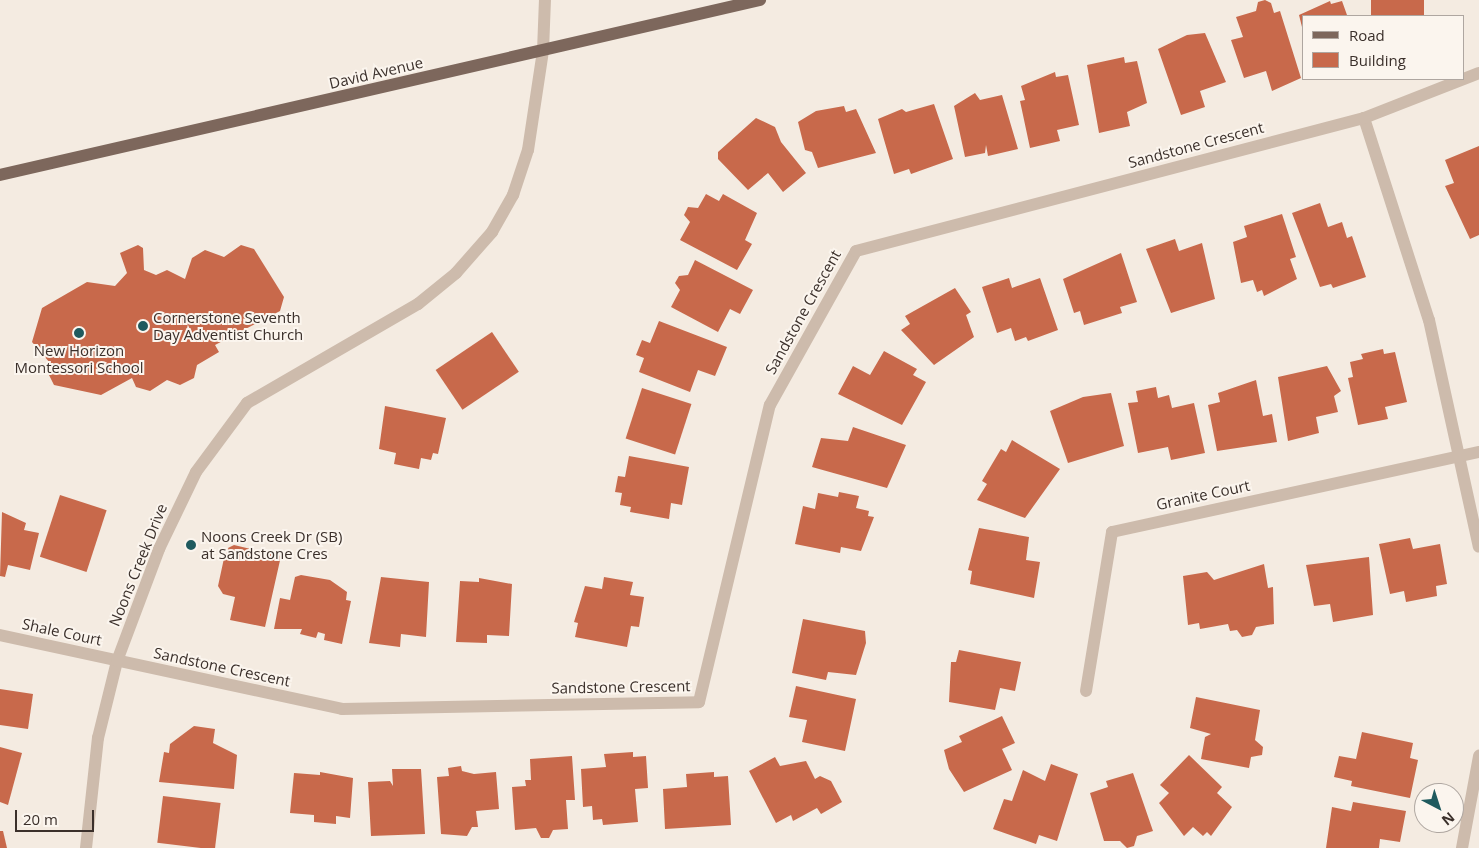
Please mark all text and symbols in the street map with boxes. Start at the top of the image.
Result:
legend [1302,15,1464,80]
text: Road [1349,25,1385,45]
text: Building [1349,50,1406,70]
street label: David Avenue [327,53,425,93]
street label: Sandstone Crescent [1126,118,1266,172]
street label: Sandstone Crescent [761,247,845,377]
place label: Cornerstone Seventh Day Adventist Church [153,308,303,343]
marker: Cornerstone Seventh Day Adventist Church [137,320,149,332]
marker: New Horizon Montessori School [73,327,85,339]
place label: New Horizon Montessori School [14,341,144,376]
street label: Granite Court [1155,476,1251,514]
street label: Noons Creek Drive [105,501,171,629]
place label: Noons Creek Dr (SB) at Sandstone Cres [201,527,342,562]
marker: Noons Creek Dr (SB) at Sandstone Cres [185,539,197,551]
street label: Shale Court [21,615,103,649]
street label: Sandstone Crescent [152,644,292,690]
street label: Sandstone Crescent [551,677,691,697]
north arrow [1414,783,1464,833]
scale bar [18,800,96,832]
text: N [1438,808,1459,830]
text: 20 m [23,809,58,829]

